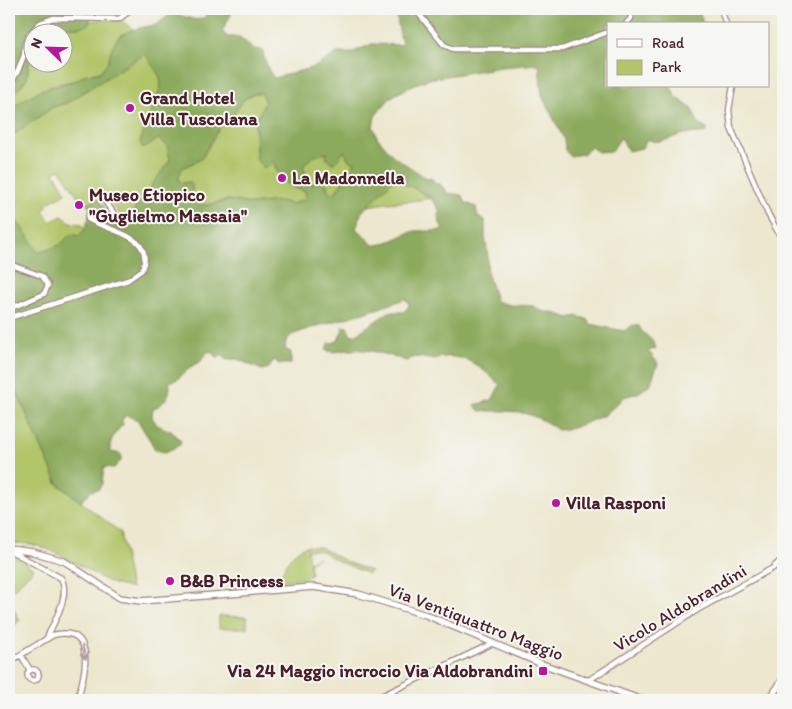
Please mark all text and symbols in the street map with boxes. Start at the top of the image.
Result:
north arrow [22,22,72,72]
legend [607,22,770,88]
text: Road [652,34,685,52]
text: N [27,35,46,51]
text: Park [652,58,682,76]
place label: Grand Hotel Villa Tuscolana [140,87,258,130]
marker: Grand Hotel Villa Tuscolana [124,102,136,114]
place label: La Madonnella [292,167,405,189]
marker: La Madonnella [276,172,288,184]
place label: Museo Etiopico "Guglielmo Massaia" [89,184,248,227]
marker: Museo Etiopico "Guglielmo Massaia" [73,199,85,211]
place label: Villa Rasponi [566,492,666,514]
marker: Villa Rasponi [550,497,562,509]
street label: Vicolo Aldobrandini [609,560,751,656]
place label: B&B Princess [180,570,284,592]
marker: B&B Princess [164,575,176,587]
street label: Via Ventiquattro Maggio [385,578,567,666]
one-way arrow [80,644,89,660]
place label: Via 24 Maggio incrocio Via Aldobrandini [227,660,533,682]
marker: Via 24 Maggio incrocio Via Aldobrandini [537,665,549,677]

